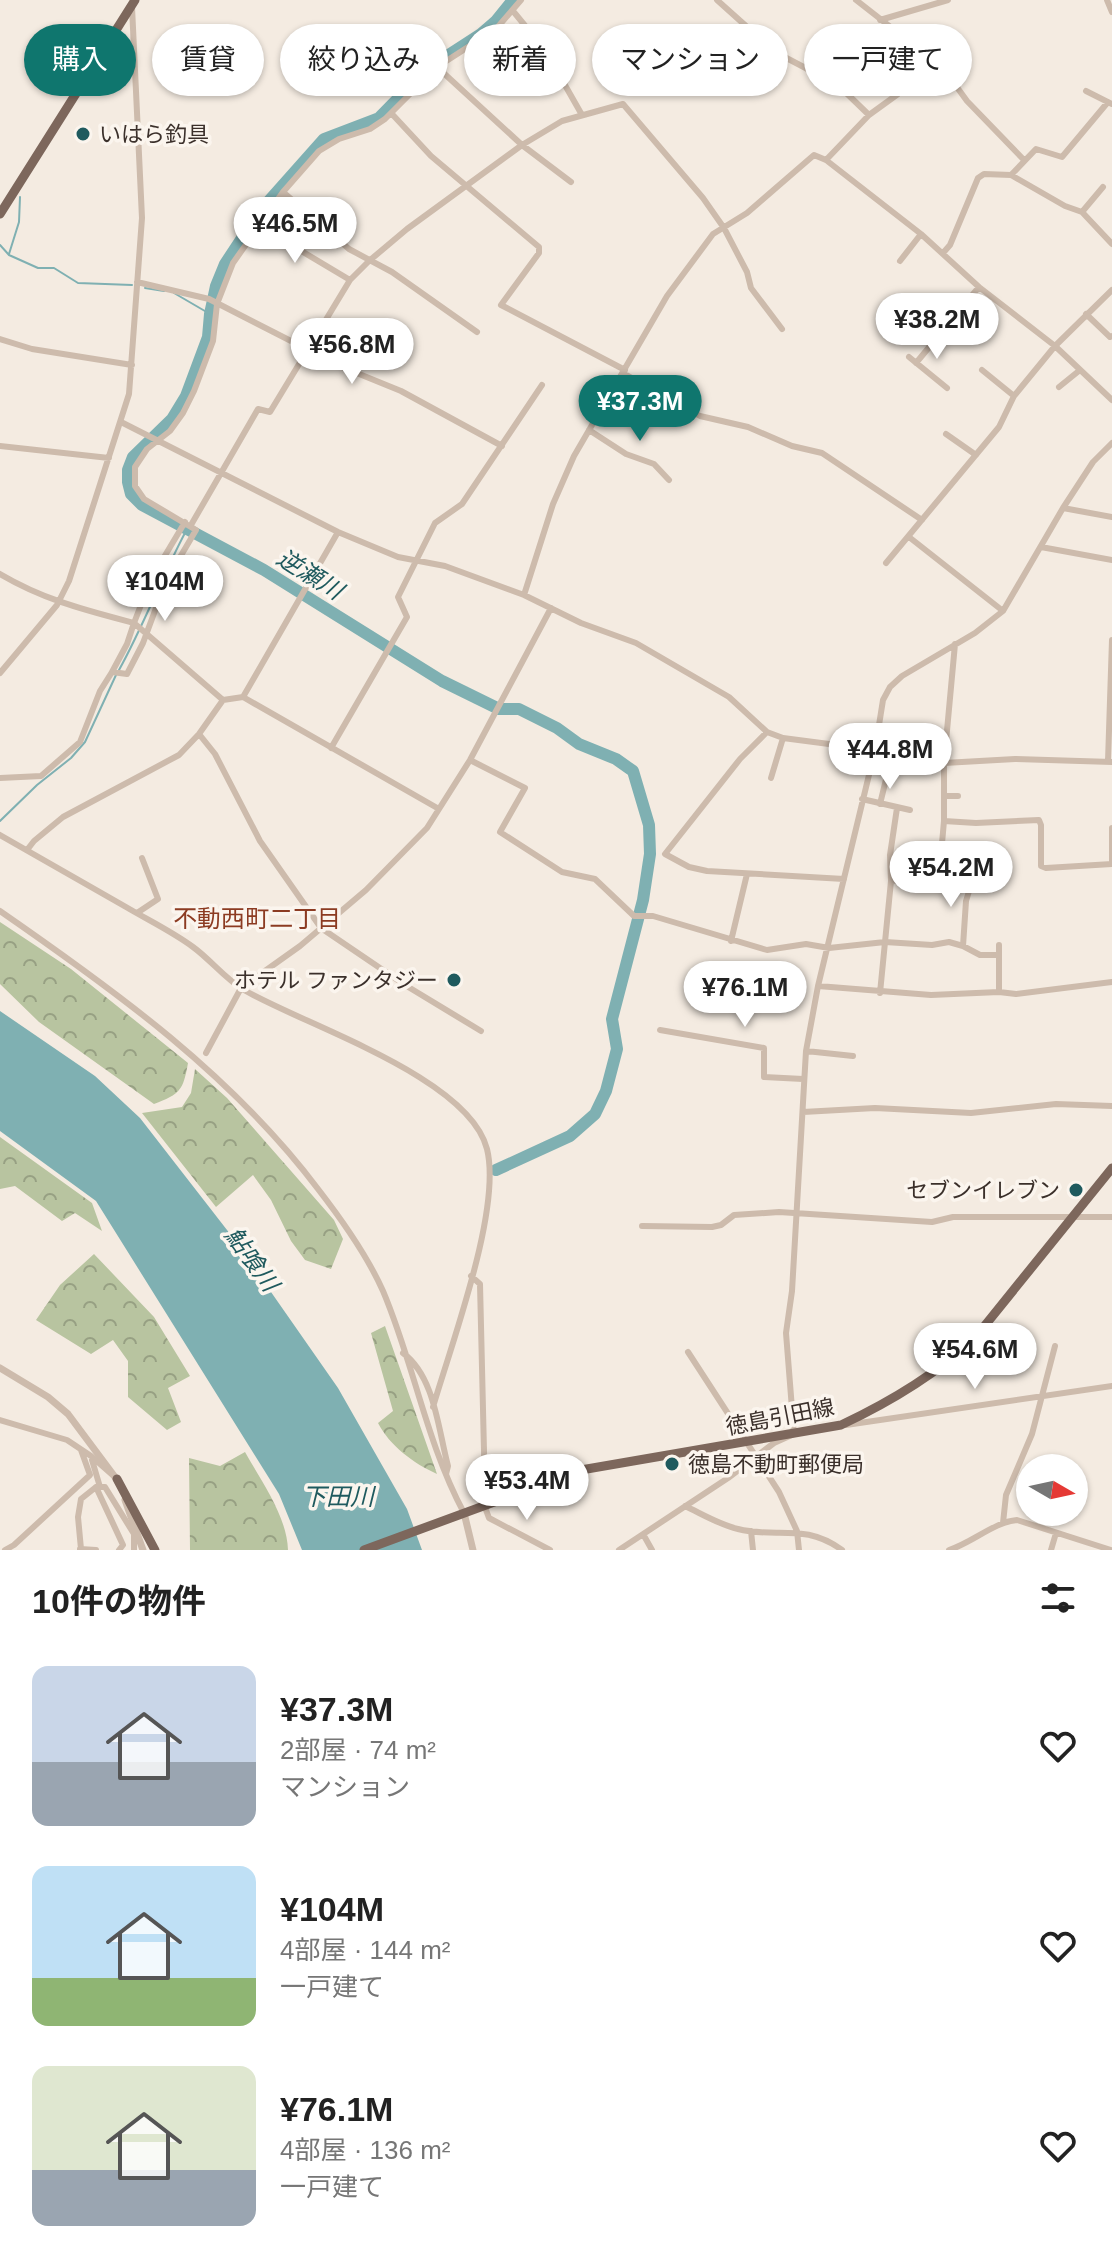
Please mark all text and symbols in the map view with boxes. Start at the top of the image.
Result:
chip: 購入 [24,24,136,96]
chip: 賃貸 [152,24,264,96]
chip: 絞り込み [280,24,448,96]
chip: 新着 [464,24,576,96]
chip: マンション [592,24,788,96]
chip: 一戸建て [804,24,972,96]
place label: いはら釣具 [99,122,209,147]
marker: いはら釣具 [74,125,92,143]
pin: ¥46.5M [230,197,360,265]
text: ¥46.5M [252,208,338,238]
pin: ¥38.2M [872,293,1002,361]
text: ¥38.2M [894,304,980,334]
pin: ¥56.8M [287,318,417,386]
text: ¥56.8M [309,329,395,359]
pin: ¥37.3M [575,375,705,443]
text: ¥37.3M [597,386,683,416]
water label: 逆瀬川 [272,543,350,606]
pin: ¥104M [109,555,221,623]
text: ¥104M [125,566,205,596]
pin: ¥44.8M [825,723,955,791]
text: ¥44.8M [847,734,933,764]
pin: ¥54.2M [886,841,1016,909]
text: ¥54.2M [908,852,994,882]
district label: 不動西町二丁目 [173,905,341,932]
pin: ¥76.1M [680,961,810,1029]
place label: ホテル ファンタジー [234,968,438,993]
marker: ホテル ファンタジー [445,971,463,989]
text: ¥76.1M [702,972,788,1002]
place label: セブンイレブン [906,1178,1060,1203]
marker: セブンイレブン [1067,1181,1085,1199]
water label: 鮎喰川 [220,1222,286,1298]
pin: ¥54.6M [910,1323,1040,1391]
text: ¥54.6M [932,1334,1018,1364]
street label: 徳島引田線 [724,1394,836,1440]
place label: 徳島不動町郵便局 [688,1452,864,1477]
pin: ¥53.4M [462,1454,592,1522]
north arrow [1016,1454,1088,1526]
map controls [1016,1454,1088,1526]
marker: 徳島不動町郵便局 [663,1455,681,1473]
text: ¥53.4M [484,1465,570,1495]
water label: 下田川 [302,1483,377,1510]
icon: filters [1036,1576,1080,1620]
text: 10件の物件 [32,1582,206,1620]
text: ¥37.3M [280,1690,393,1728]
icon: home [96,1698,192,1794]
icon: heart [1036,1724,1080,1768]
text: 2部屋 · 74 m² [280,1735,436,1765]
text: マンション [280,1772,410,1802]
text: ¥104M [280,1890,384,1928]
icon: home [96,1898,192,1994]
icon: heart [1036,1924,1080,1968]
text: 4部屋 · 144 m² [280,1935,451,1965]
text: 一戸建て [280,1972,384,2002]
text: ¥76.1M [280,2090,393,2128]
icon: home [96,2098,192,2194]
icon: heart [1036,2124,1080,2168]
text: 4部屋 · 136 m² [280,2135,451,2165]
text: 一戸建て [280,2172,384,2202]

